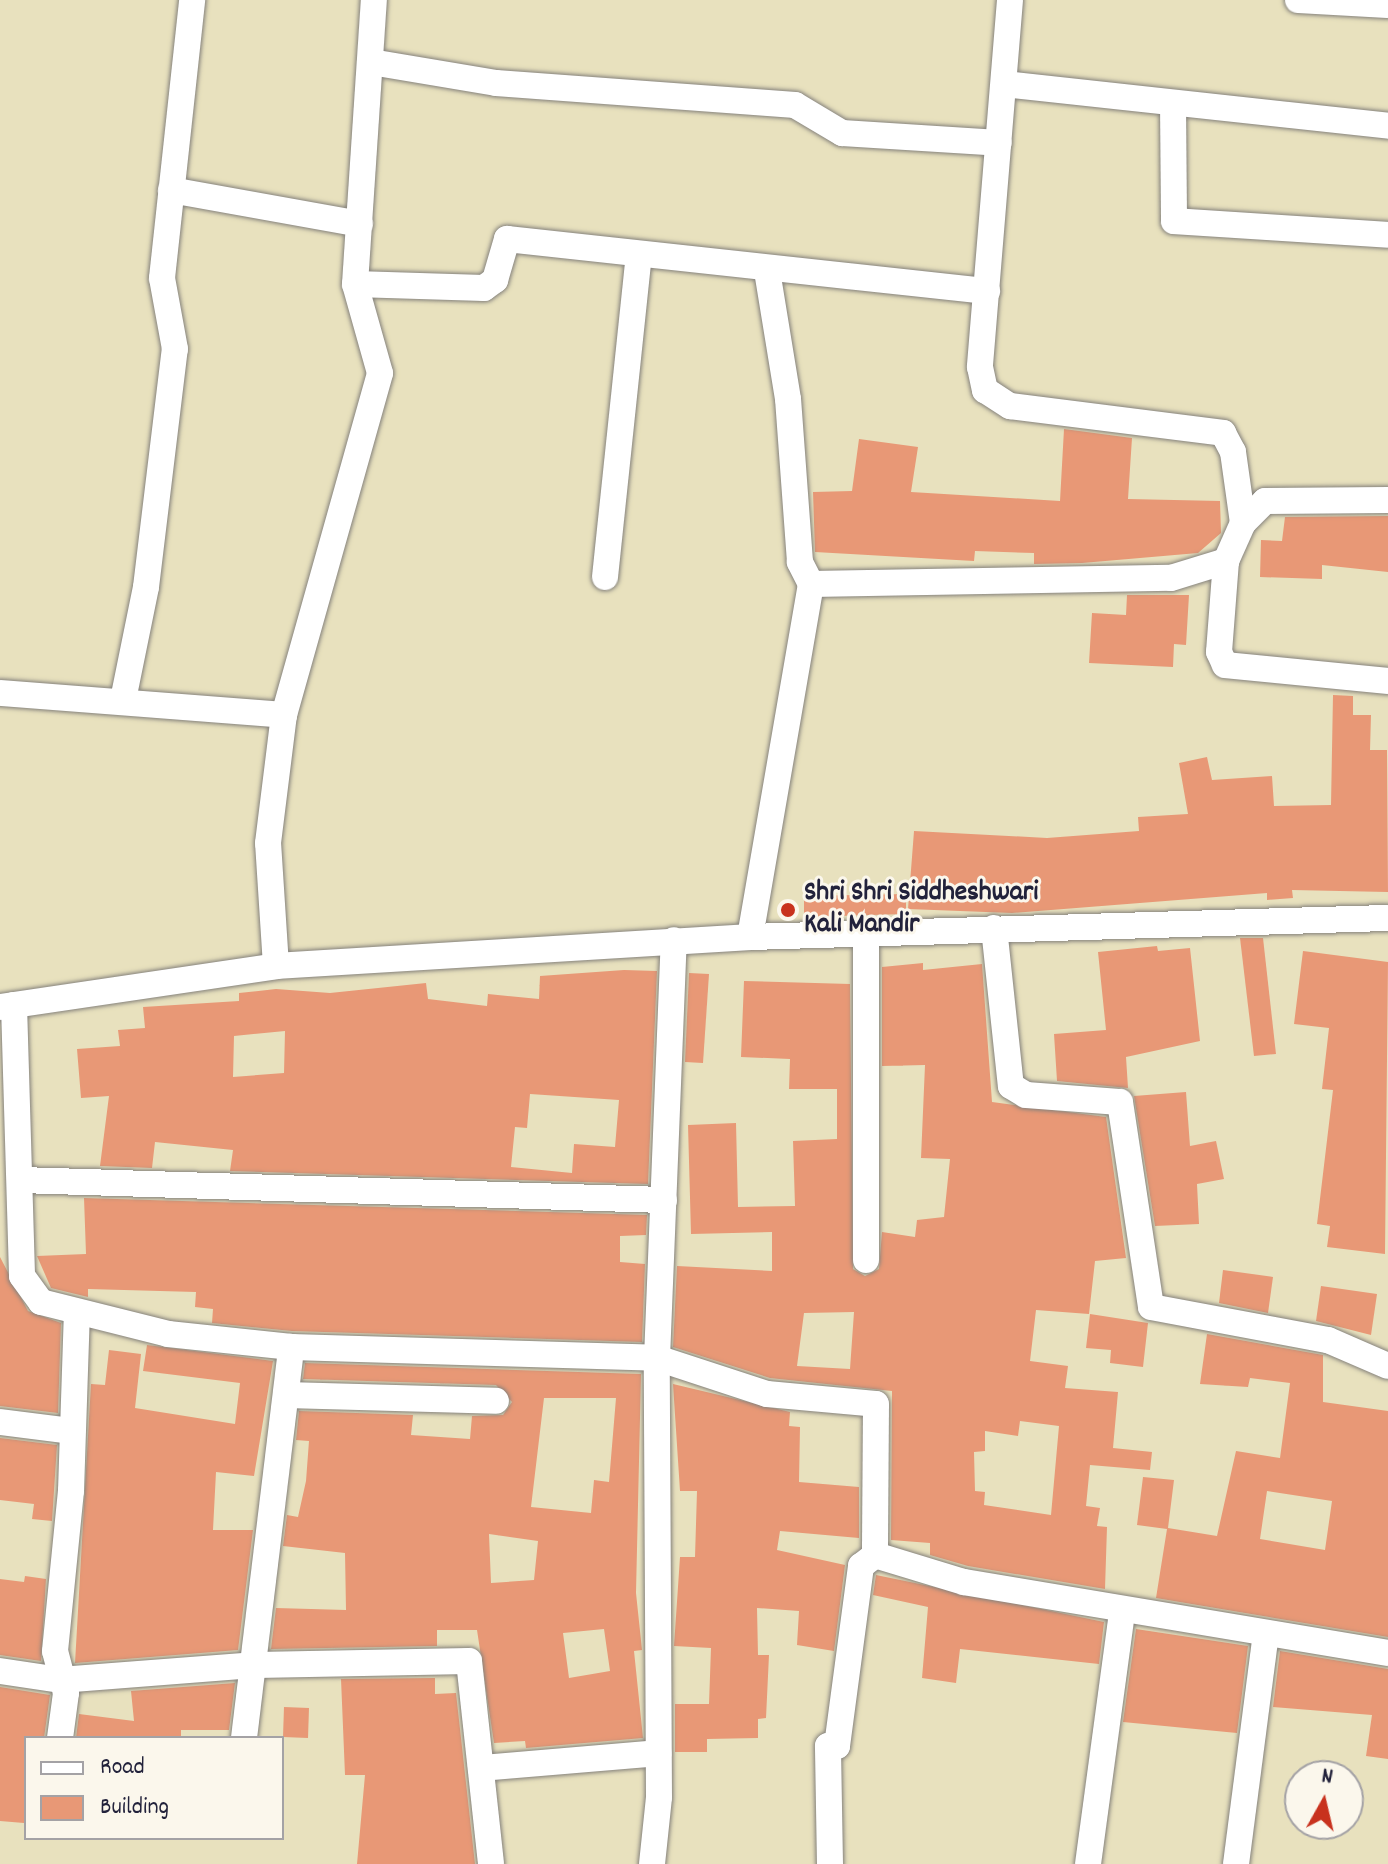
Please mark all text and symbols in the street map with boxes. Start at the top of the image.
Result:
place label: Shri Shri Siddheshwari Kali Mandir [804,877,1038,943]
marker: Shri Shri Siddheshwari Kali Mandir [779,901,797,919]
legend [24,1736,284,1840]
text: Road [100,1751,145,1785]
north arrow [1284,1760,1364,1840]
text: N [1320,1762,1335,1794]
text: Building [100,1791,169,1825]

